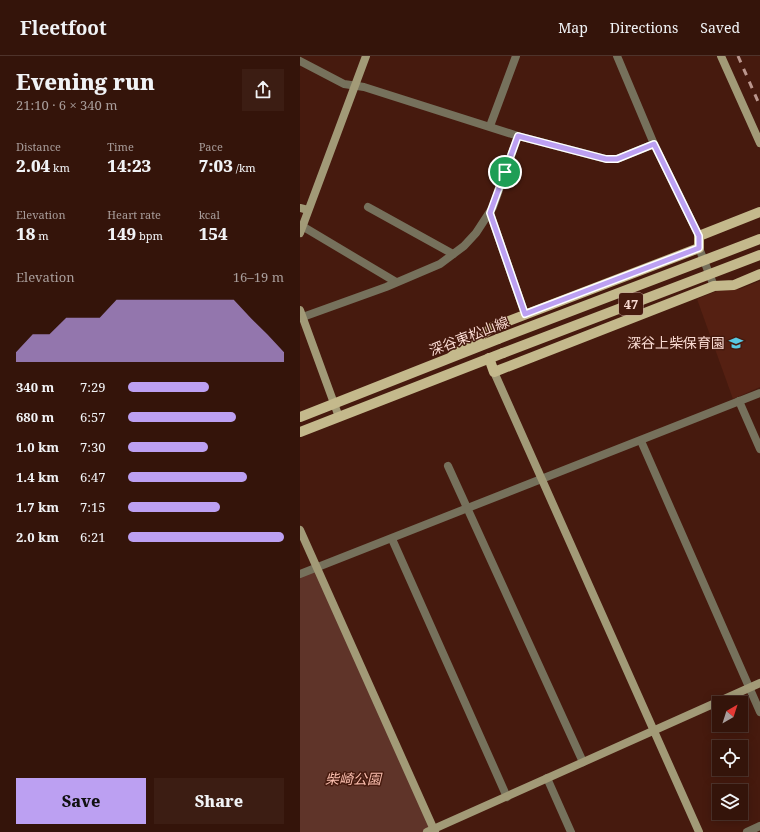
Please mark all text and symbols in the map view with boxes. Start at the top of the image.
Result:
text: Fleetfoot [20,15,107,41]
text: Map [558,18,588,37]
text: Directions [610,18,678,37]
text: Saved [700,18,740,37]
text: Evening run [16,66,155,96]
button: share [242,69,284,111]
text: 21:10 · 6 × 340 m [16,96,118,114]
text: Distance [16,139,61,154]
text: Time [107,139,134,154]
text: Pace [199,139,223,154]
text: 2.04 [16,154,50,177]
text: 14:23 [107,154,151,177]
text: 7:03 [199,154,233,177]
pin [488,155,522,189]
text: km [50,160,70,175]
text: /km [233,160,256,175]
icon: arrive [494,161,516,183]
text: Elevation [16,207,66,222]
text: Heart rate [107,207,161,222]
text: kcal [199,207,220,222]
text: 18 [16,222,35,245]
text: 149 [107,222,136,245]
text: 154 [199,222,228,245]
text: m [35,228,49,243]
text: bpm [136,228,163,243]
text: Elevation [16,268,75,286]
text: 16–19 m [233,268,284,286]
road number: 47 [619,293,643,315]
street label: 深谷東松山線 [426,312,511,359]
place label: 深谷上柴保育園 [627,333,725,352]
school or university icon: 深谷上柴保育園 [728,335,744,351]
text: 340 m [16,378,54,396]
text: 7:29 [80,378,106,396]
text: 680 m [16,408,54,426]
text: 6:57 [80,408,106,426]
text: 1.0 km [16,438,59,456]
text: 7:30 [80,438,106,456]
text: 1.4 km [16,468,59,486]
text: 6:47 [80,468,106,486]
text: 1.7 km [16,498,59,516]
text: 7:15 [80,498,106,516]
text: 2.0 km [16,528,59,546]
text: 6:21 [80,528,106,546]
north arrow [712,696,748,732]
map controls [712,696,748,820]
button: locate [712,740,748,776]
park label: 柴崎公園 [325,769,383,788]
button: Save [16,778,146,824]
button: Share [154,778,284,824]
button: layers [712,784,748,820]

